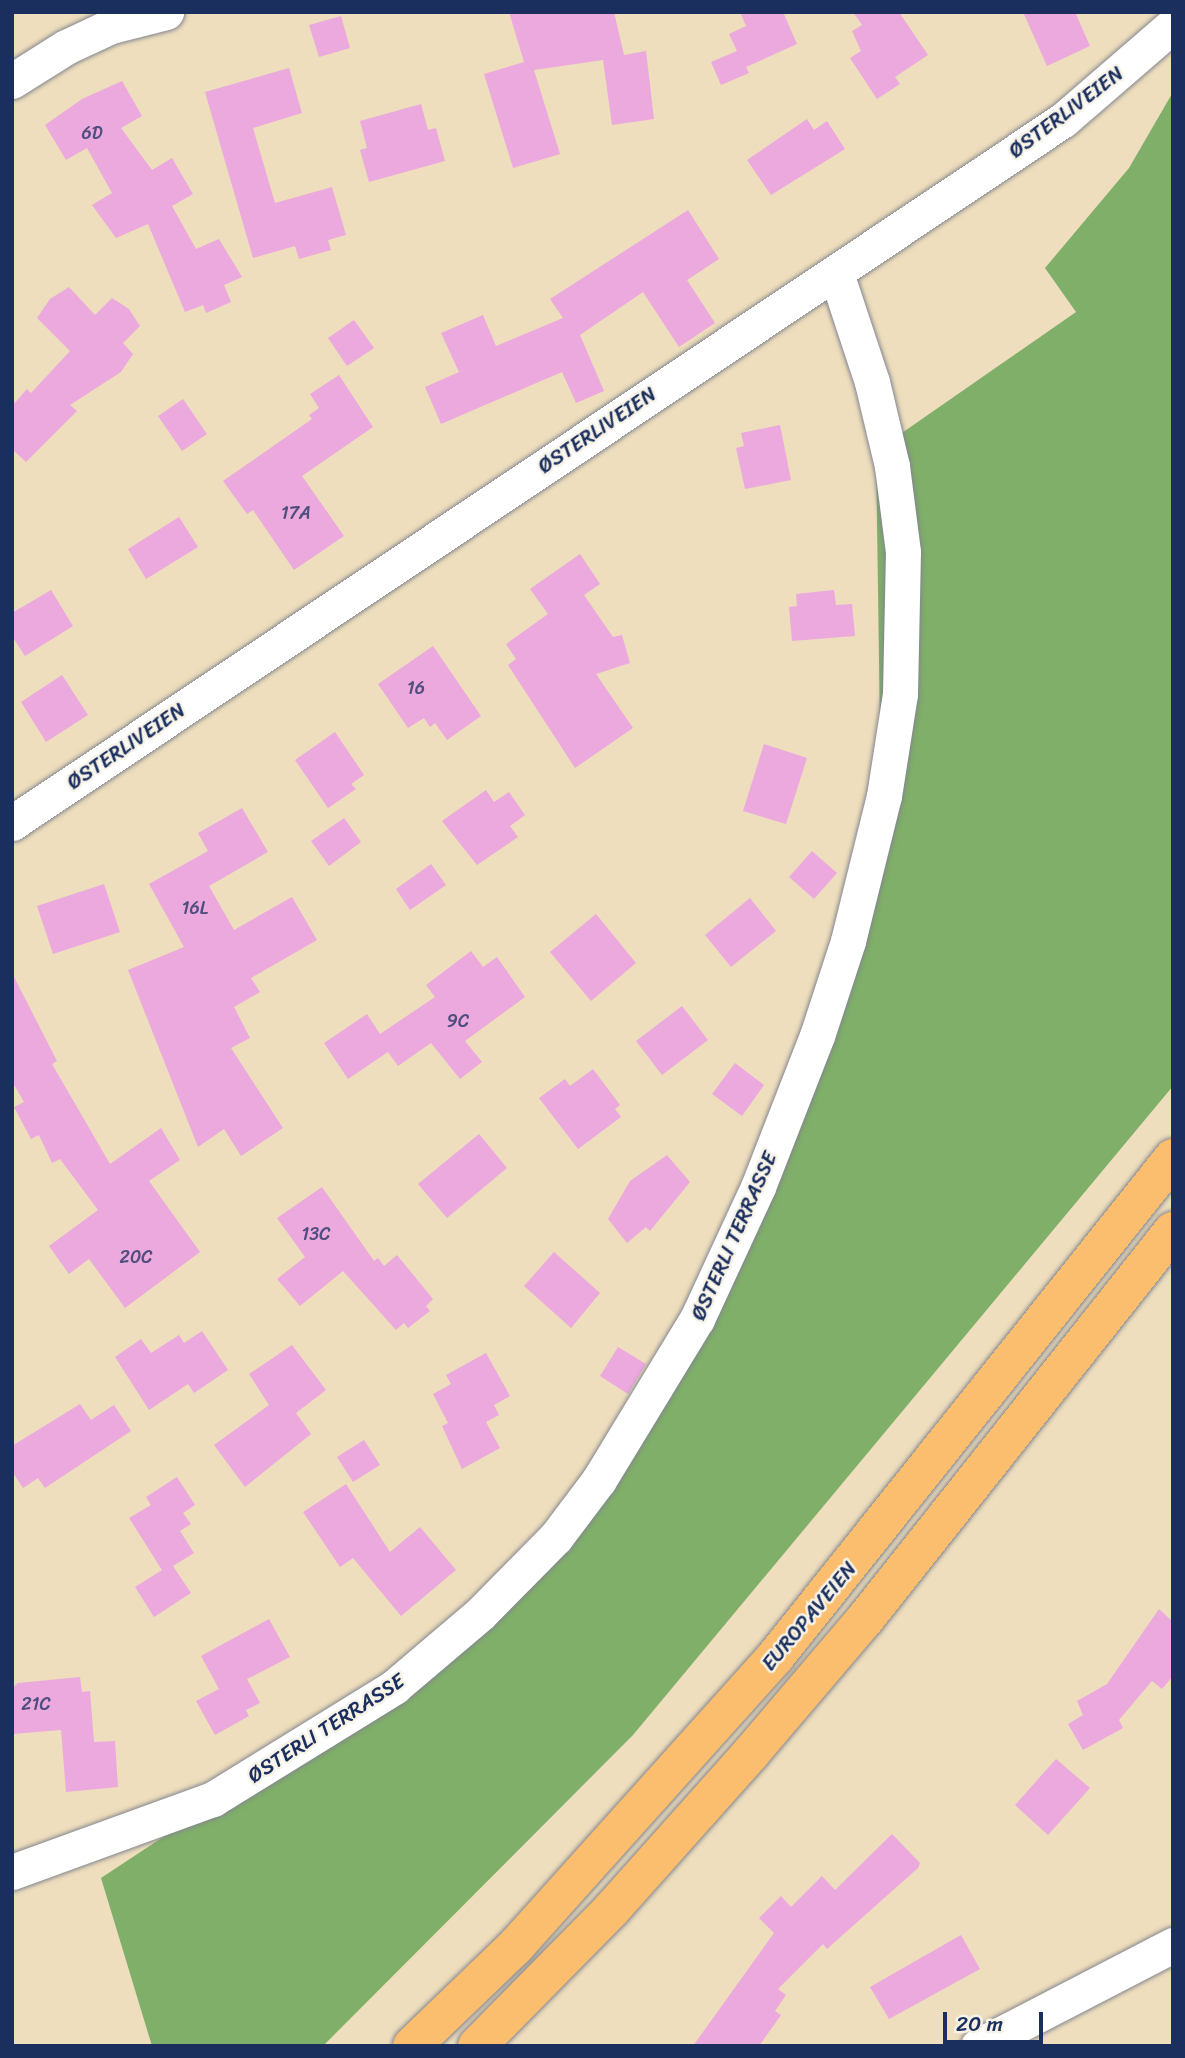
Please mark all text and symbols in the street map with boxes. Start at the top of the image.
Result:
street label: ØSTERLIVEIEN [1004,61,1128,163]
house number: 6D [82,122,102,144]
street label: ØSTERLIVEIEN [533,381,661,479]
house number: 17A [281,502,311,524]
house number: 16 [407,677,425,699]
street label: ØSTERLIVEIEN [62,697,190,795]
house number: 16L [182,897,208,919]
house number: 9C [447,1010,469,1032]
street label: ØSTERLI TERRASSE [685,1147,783,1325]
house number: 13C [302,1223,330,1245]
house number: 20C [120,1246,152,1268]
street label: EUROPAVEIEN [756,1556,862,1676]
street label: ØSTERLI TERRASSE [242,1667,410,1789]
house number: 21C [21,1693,51,1715]
scale bar [947,1998,1047,2042]
text: 20 m [956,2005,1003,2043]

